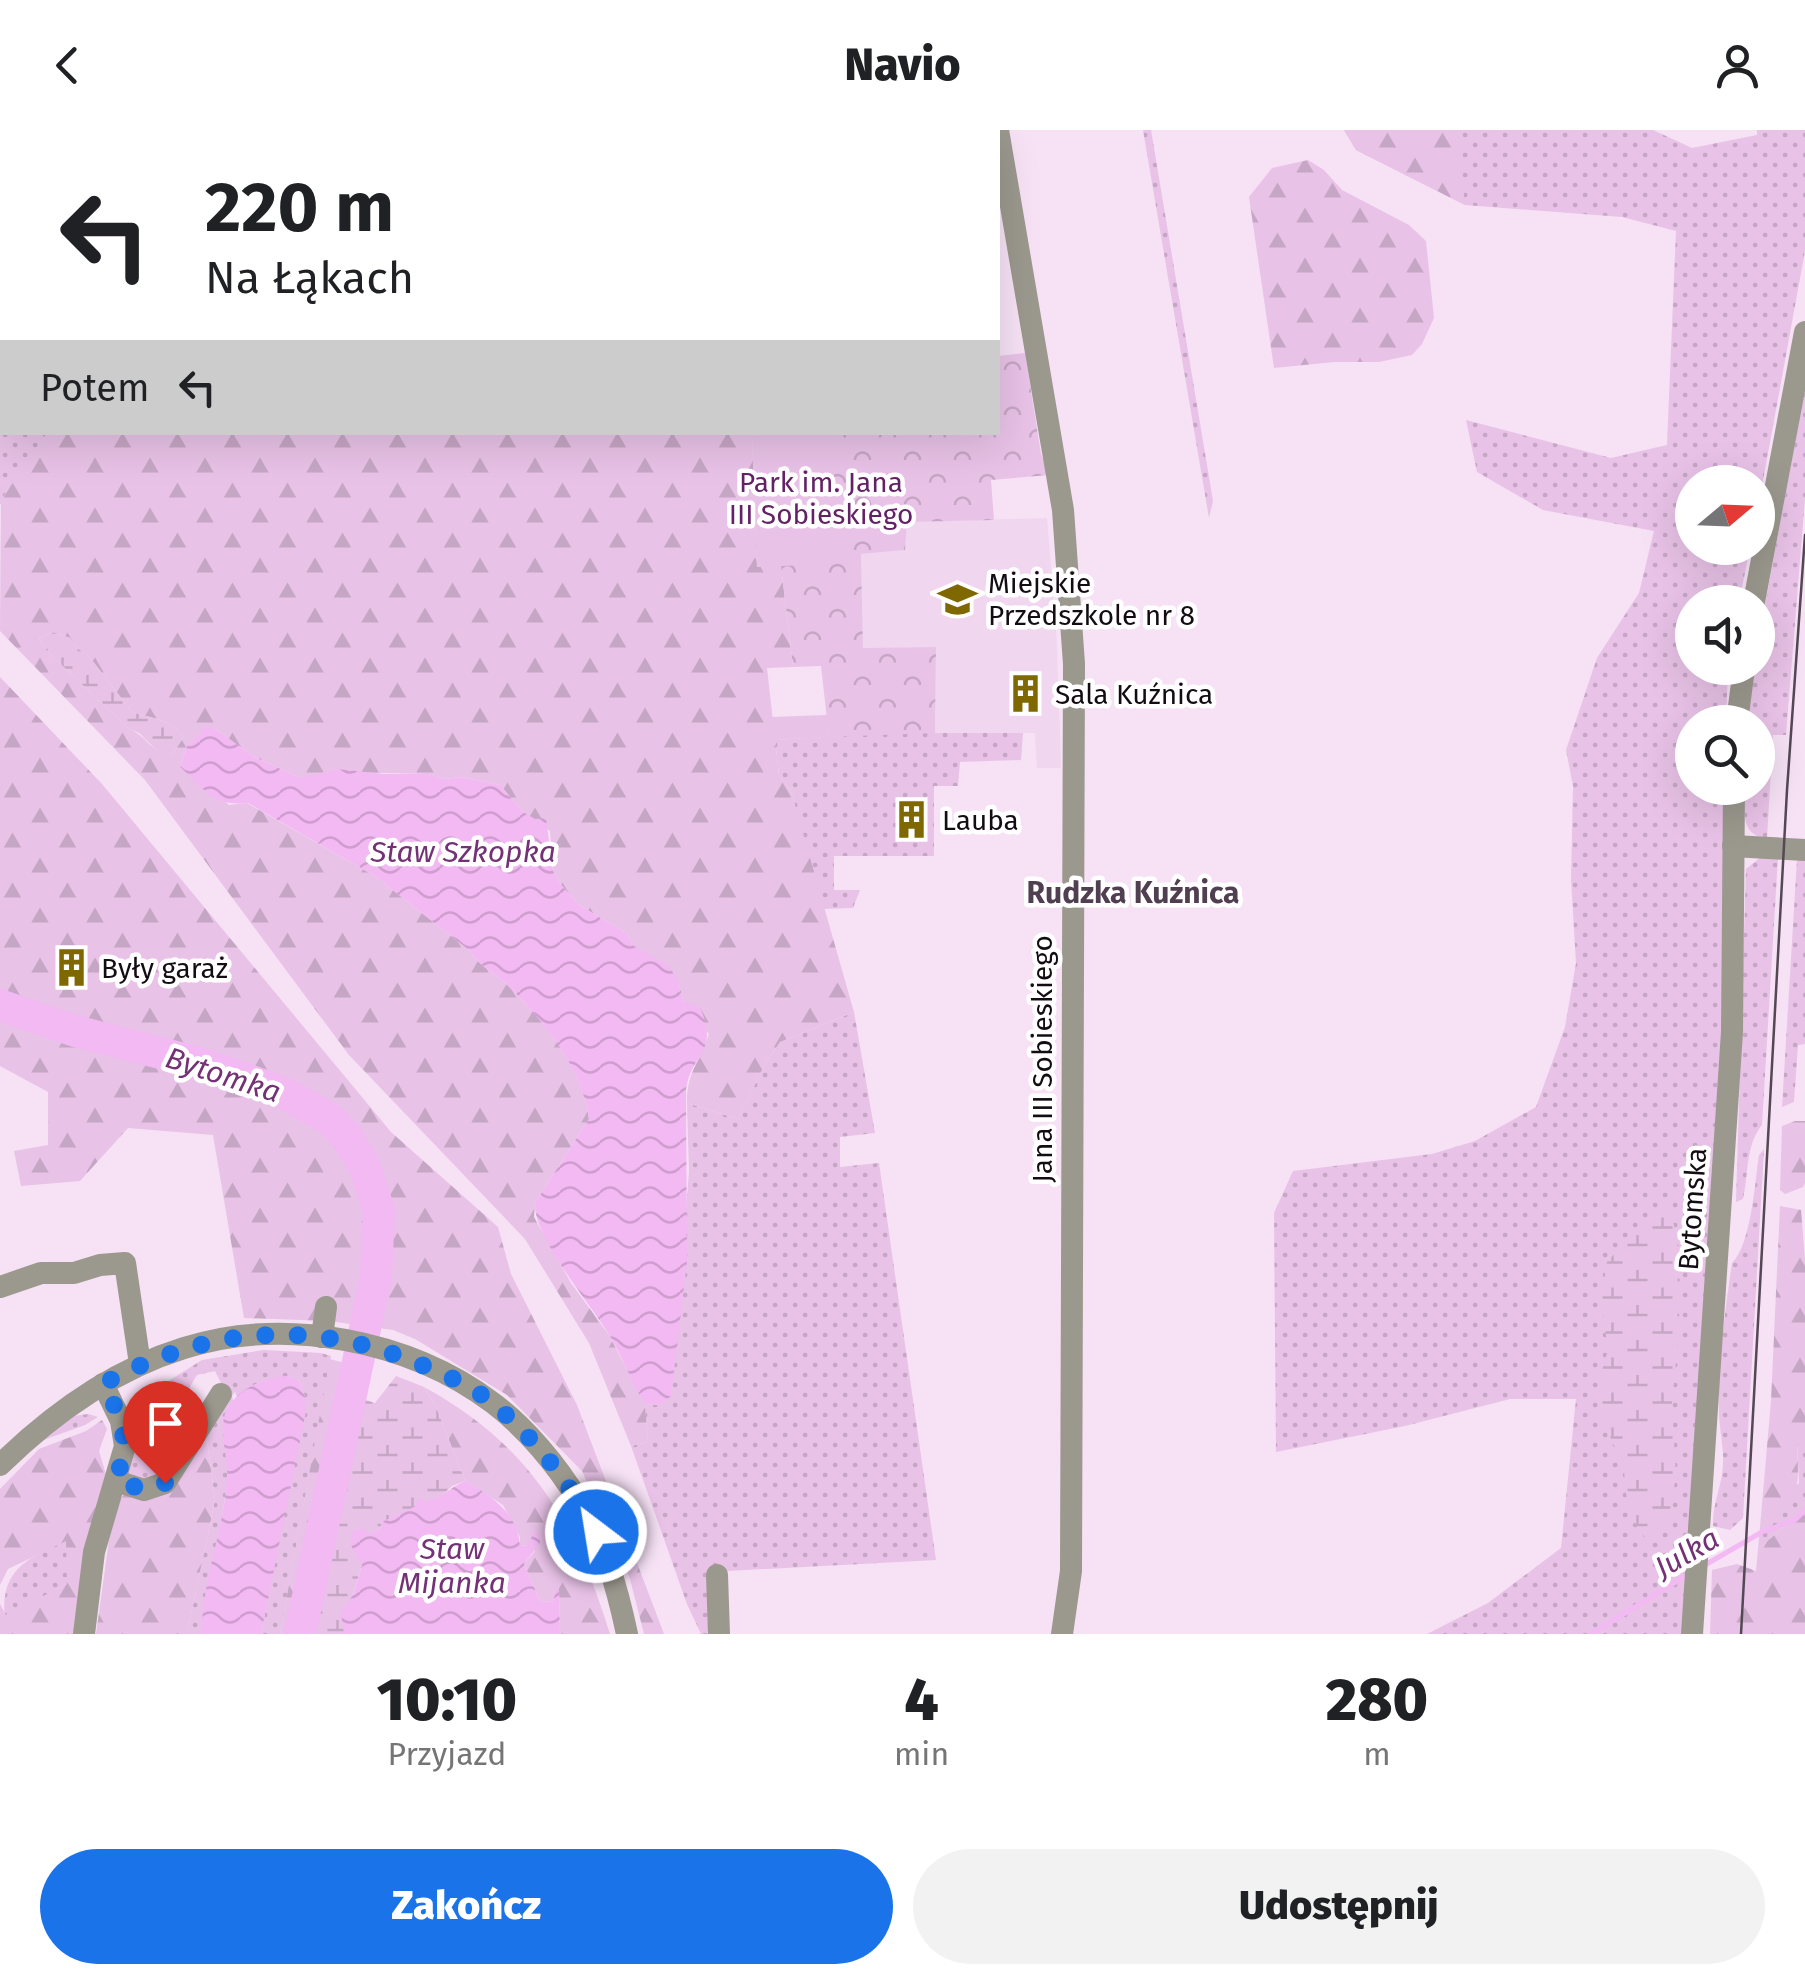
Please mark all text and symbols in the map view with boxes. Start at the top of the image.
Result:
icon: back [40,38,95,93]
text: Navio [844,38,961,92]
icon: person [1710,38,1765,93]
text: 220 m [205,166,394,250]
icon: left [40,170,170,300]
text: Na Łąkach [205,251,414,305]
icon: left [170,360,225,415]
text: Potem [40,365,150,411]
north arrow [1675,465,1775,565]
map controls [1675,465,1775,805]
park label: Park im. Jana III Sobieskiego [729,466,913,531]
place label: Miejskie Przedszkole nr 8 [988,567,1195,632]
school or university icon: Miejskie Przedszkole nr 8 [937,578,979,620]
button: sound [1675,585,1775,685]
building icon: Sala Kuźnica [1004,673,1046,715]
place label: Sala Kuźnica [1055,678,1213,711]
button: search [1675,705,1775,805]
building icon: Lauba [891,799,933,841]
place label: Lauba [942,804,1019,837]
water label: Staw Szkopka [369,834,556,870]
district label: Rudzka Kuźnica [1027,875,1239,911]
street label: Jana III Sobieskiego [1026,935,1059,1183]
building icon: Były garaż [50,947,92,989]
place label: Były garaż [101,952,228,985]
water label: Bytomka [161,1040,285,1110]
street label: Bytomska [1672,1147,1713,1272]
pin [123,1381,208,1484]
icon: arrive [138,1396,193,1451]
position arrow [544,1480,648,1584]
water label: Julka [1647,1520,1726,1587]
water label: Staw Mijanka [398,1531,506,1601]
text: 10:10 [377,1664,517,1736]
text: 4 [904,1664,939,1736]
text: 280 [1326,1664,1428,1736]
text: Przyjazd [387,1735,506,1773]
text: min [894,1735,949,1773]
text: m [1363,1735,1391,1773]
button: Zakończ [40,1849,893,1964]
button: Udostępnij [913,1849,1765,1964]

